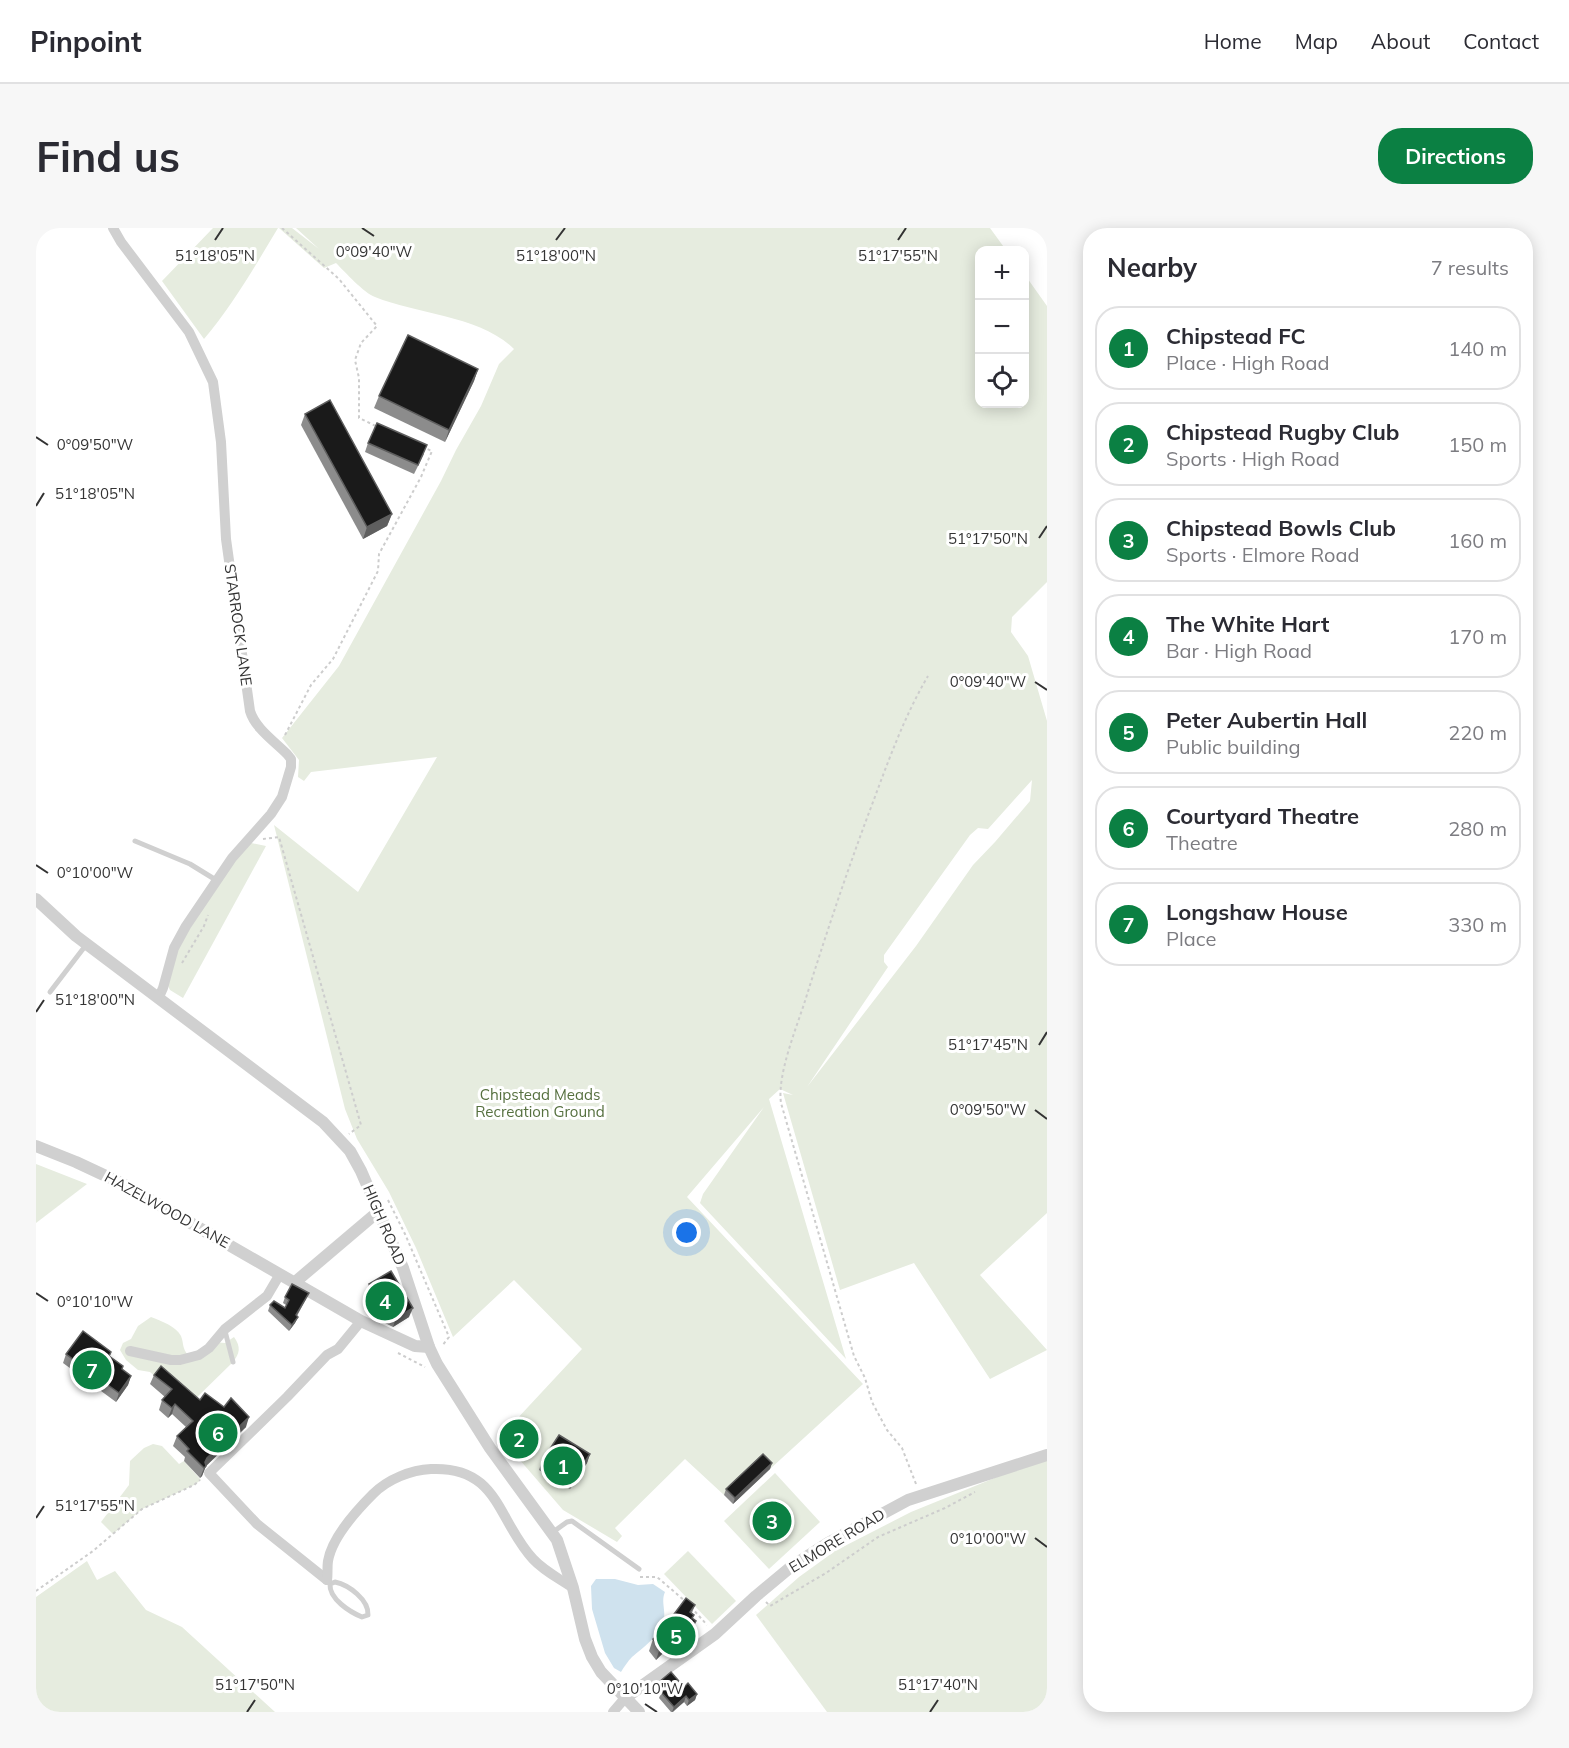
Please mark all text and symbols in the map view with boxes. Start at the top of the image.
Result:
text: Pinpoint [30,24,142,59]
text: Home [1204,28,1262,54]
text: Map [1295,28,1338,54]
text: About [1371,28,1430,54]
text: Contact [1463,28,1539,54]
button: Directions [1378,128,1533,184]
text: Find us [36,130,180,183]
text: 0°09'40"W [336,242,413,261]
text: 51°18'05"N [175,246,255,265]
text: 51°18'00"N [516,246,596,265]
text: 51°17'55"N [858,246,938,265]
map controls [975,246,1029,408]
button: + [975,246,1029,300]
text: Nearby [1107,251,1197,284]
text: 7 results [1431,255,1509,280]
button: − [975,300,1029,354]
text: Chipstead FC [1166,322,1306,350]
text: 1 [1123,336,1135,361]
text: 140 m [1448,336,1507,361]
text: Place · High Road [1166,350,1330,375]
button: locate [975,354,1029,408]
text: Chipstead Rugby Club [1166,418,1399,446]
text: 2 [1123,432,1135,457]
text: 150 m [1448,432,1507,457]
text: 0°09'50"W [57,435,134,454]
text: Sports · High Road [1166,446,1340,471]
text: 51°18'05"N [55,484,135,503]
text: Chipstead Bowls Club [1166,514,1396,542]
text: 3 [1123,528,1135,553]
text: 160 m [1448,528,1507,553]
text: 51°17'50"N [948,529,1028,548]
text: Sports · Elmore Road [1166,542,1359,567]
street label: STARROCK LANE [221,563,256,687]
text: The White Hart [1166,610,1329,638]
text: 4 [1123,624,1135,649]
text: 170 m [1448,624,1507,649]
text: Bar · High Road [1166,638,1312,663]
text: 0°09'40"W [950,672,1027,691]
text: Peter Aubertin Hall [1166,706,1367,734]
text: 5 [1123,720,1135,745]
text: 220 m [1448,720,1507,745]
text: Public building [1166,734,1301,759]
text: Courtyard Theatre [1166,802,1359,830]
text: 6 [1123,816,1135,841]
text: 280 m [1448,816,1507,841]
text: Theatre [1166,830,1238,855]
text: 0°10'00"W [57,863,134,882]
text: Longshaw House [1166,898,1348,926]
text: 7 [1123,912,1135,937]
text: 330 m [1448,912,1507,937]
text: Place [1166,926,1216,951]
text: 51°18'00"N [55,990,135,1009]
text: 51°17'45"N [948,1035,1028,1054]
park label: Chipstead Meads Recreation Ground [475,1085,605,1121]
text: 0°09'50"W [950,1100,1027,1119]
street label: HAZELWOOD LANE [101,1167,233,1252]
street label: HIGH ROAD [359,1182,410,1268]
your location [672,1218,701,1247]
pin: 4 [366,1278,404,1324]
text: 0°10'10"W [57,1292,134,1311]
pin: 7 [72,1348,112,1392]
pin: 6 [198,1410,237,1456]
pin: 2 [500,1416,538,1462]
pin: 1 [544,1444,582,1488]
text: 51°17'55"N [55,1496,135,1515]
pin: 3 [752,1498,792,1544]
street label: ELMORE ROAD [785,1504,888,1577]
text: 0°10'00"W [950,1529,1027,1548]
pin: 5 [656,1614,696,1658]
text: 51°17'50"N [215,1675,295,1694]
text: 51°17'40"N [898,1675,978,1694]
text: 0°10'10"W [607,1679,684,1698]

